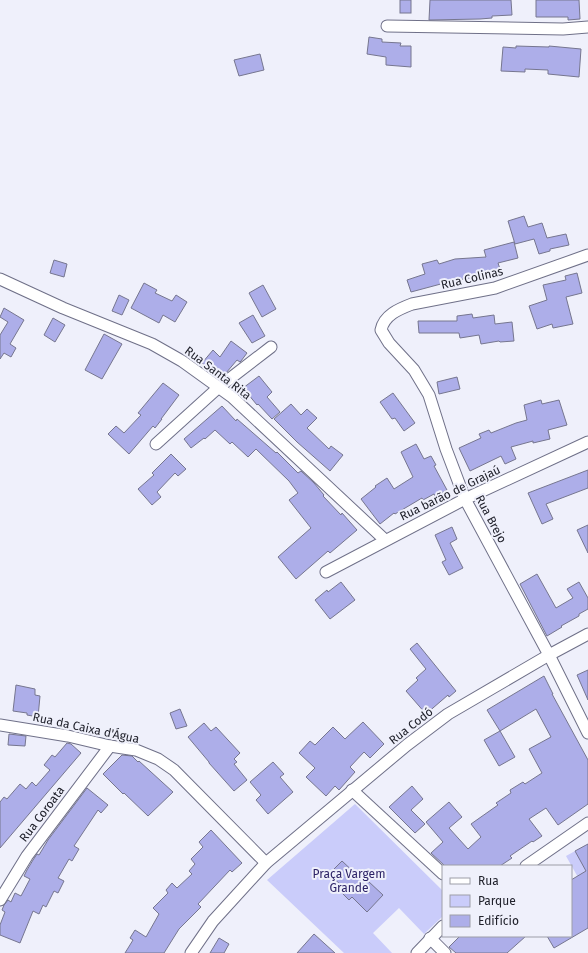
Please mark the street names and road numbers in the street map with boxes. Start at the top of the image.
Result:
street label: Rua Colinas [440,264,505,292]
street label: Rua Santa Rita [182,344,254,402]
street label: Rua barão de Grajaú [397,463,503,523]
street label: Rua Brejo [473,493,509,545]
street label: Rua Codó [386,705,436,747]
street label: Rua da Caixa d'Água [31,709,141,746]
street label: Rua Coroata [17,783,67,845]

